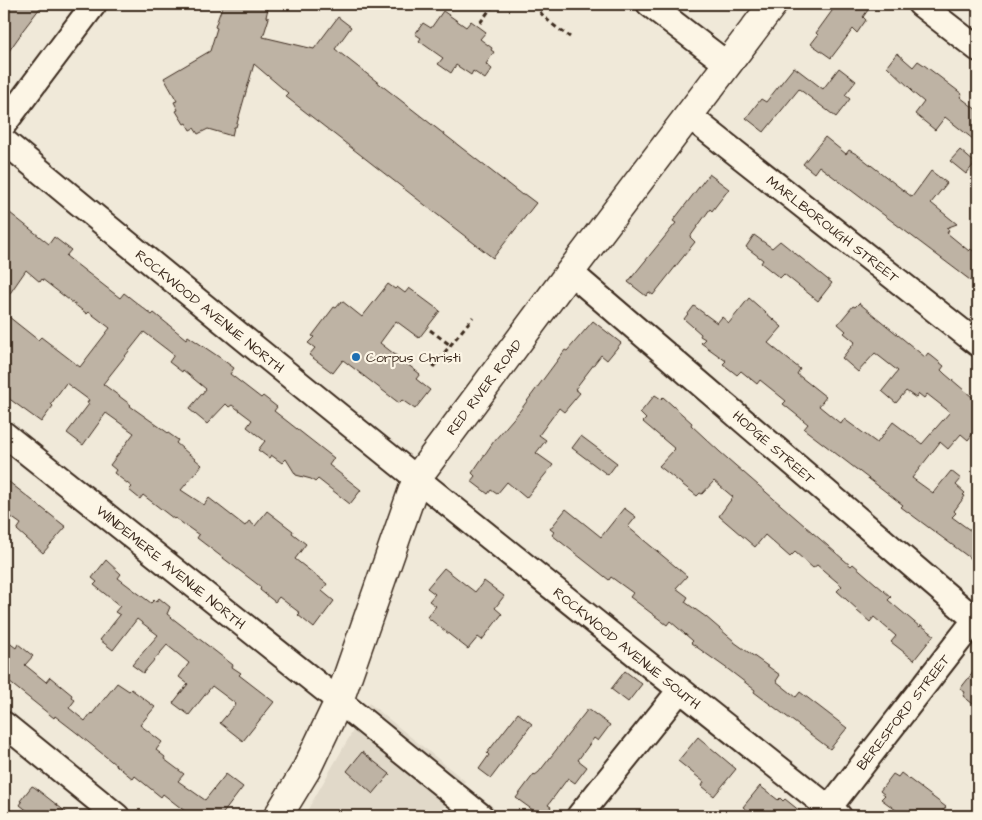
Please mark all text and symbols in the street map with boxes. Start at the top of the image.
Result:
street label: MARLBOROUGH STREET [762,172,903,288]
street label: ROCKWOOD AVENUE NORTH [131,245,288,378]
street label: RED RIVER ROAD [442,336,527,440]
place label: Corpus Christi [366,348,461,368]
marker: Corpus Christi [350,351,362,363]
street label: HODGE STREET [728,406,819,489]
street label: WINDEMERE AVENUE NORTH [91,501,250,635]
street label: ROCKWOOD AVENUE SOUTH [548,583,705,715]
street label: BERESFORD STREET [852,650,956,775]

